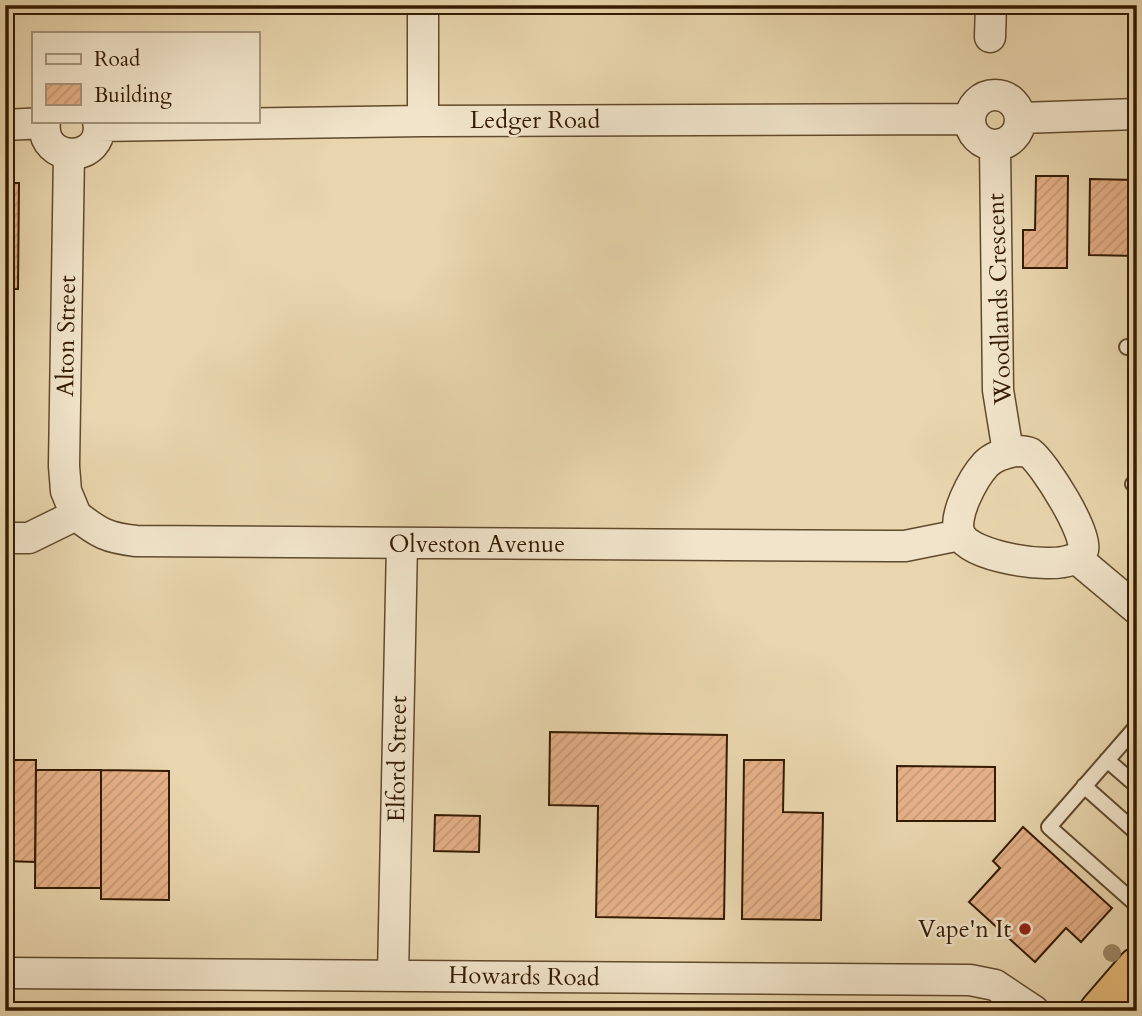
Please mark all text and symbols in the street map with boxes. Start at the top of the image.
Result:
legend [32,32,259,122]
text: Road [94,45,140,74]
text: Building [94,81,172,110]
street label: Ledger Road [470,104,600,137]
street label: Woodlands Crescent [979,192,1020,406]
street label: Alton Street [49,275,84,397]
street label: Olveston Avenue [389,528,565,561]
street label: Elford Street [380,695,415,823]
place label: Vape'n It [918,913,1011,946]
marker: Vape'n It [1017,921,1033,937]
street label: Howards Road [448,959,600,994]

